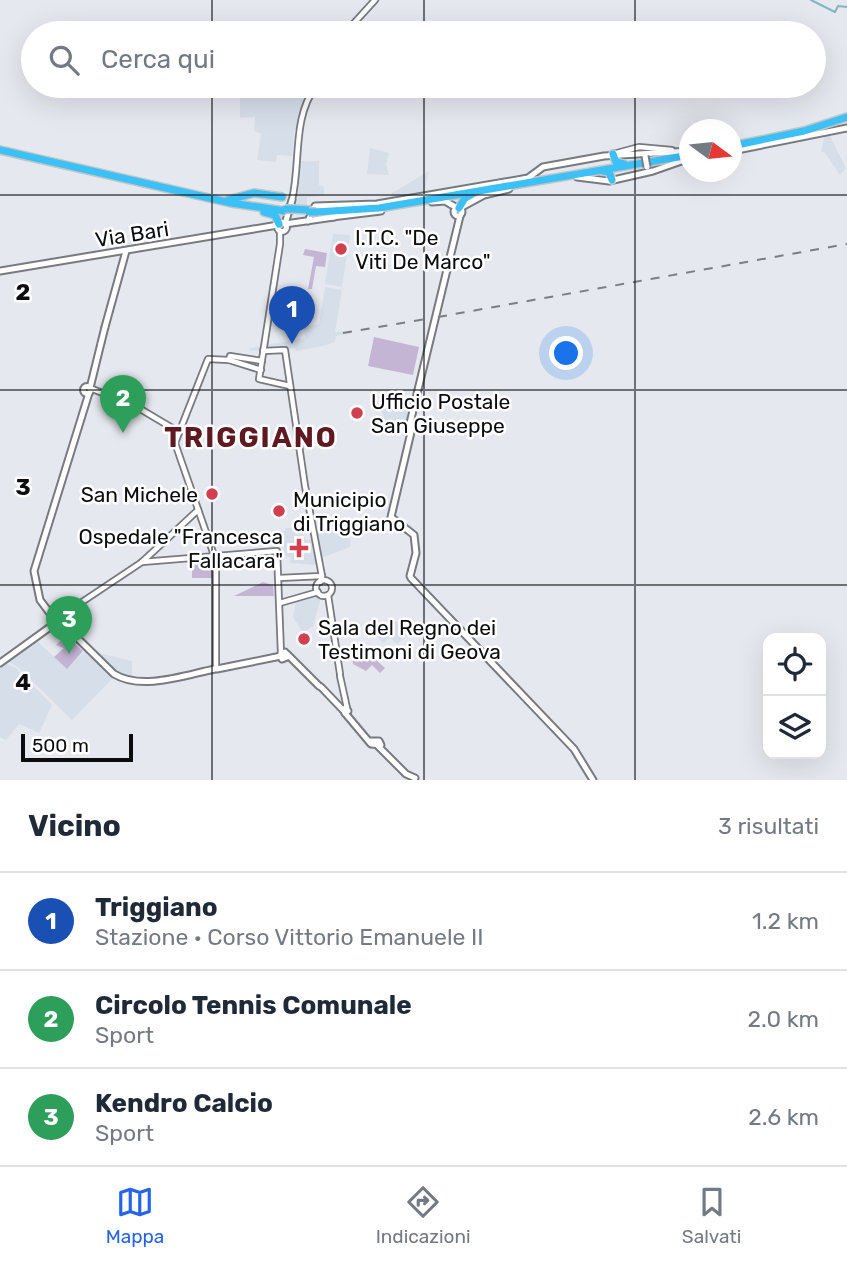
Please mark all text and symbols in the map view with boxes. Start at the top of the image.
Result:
search box [21,21,826,98]
icon: search [45,41,83,79]
text: Cerca qui [101,44,215,75]
north arrow [679,119,742,182]
street label: Via Bari [93,216,171,252]
place label: I.T.C. "De Viti De Marco" [355,225,491,274]
marker: I.T.C. "De Viti De Marco" [333,241,349,257]
text: 2 [16,278,30,306]
pin: 1 [269,286,315,344]
your location [549,336,583,370]
pin: 2 [100,375,146,433]
place label: Ufficio Postale San Giuseppe [371,389,510,438]
marker: Ufficio Postale San Giuseppe [349,405,365,421]
district label: TRIGGIANO [164,421,338,454]
text: 3 [15,473,31,501]
place label: San Michele [81,482,198,507]
marker: San Michele [204,486,220,502]
place label: Municipio di Triggiano [293,487,405,536]
marker: Municipio di Triggiano [271,503,287,519]
place label: Ospedale "Francesca Fallacara" [79,524,283,573]
marker: Ospedale "Francesca Fallacara" [289,538,309,558]
pin: 3 [46,596,92,654]
place label: Sala del Regno dei Testimoni di Geova [318,615,501,664]
marker: Sala del Regno dei Testimoni di Geova [296,631,312,647]
map controls [763,633,826,759]
button: locate [763,633,826,696]
text: 4 [15,668,31,696]
button: layers [763,696,826,759]
scale bar [21,731,133,763]
text: 500 m [32,734,89,757]
text: Vicino [28,808,121,844]
text: 3 risultati [718,812,819,840]
text: Triggiano [95,892,218,923]
text: 1 [45,907,57,935]
text: 1.2 km [752,907,819,935]
text: Stazione · Corso Vittorio Emanuele II [95,923,484,951]
text: Circolo Tennis Comunale [95,990,412,1021]
text: 2 [44,1005,58,1033]
text: 2.0 km [748,1005,819,1033]
text: Sport [95,1021,154,1049]
text: Kendro Calcio [95,1088,273,1119]
text: 3 [43,1103,59,1131]
text: 2.6 km [748,1103,819,1131]
text: Sport [95,1119,154,1147]
tab: Mappa [106,1183,164,1248]
tab: Indicazioni [376,1183,471,1248]
tab: Salvati [682,1183,741,1248]

